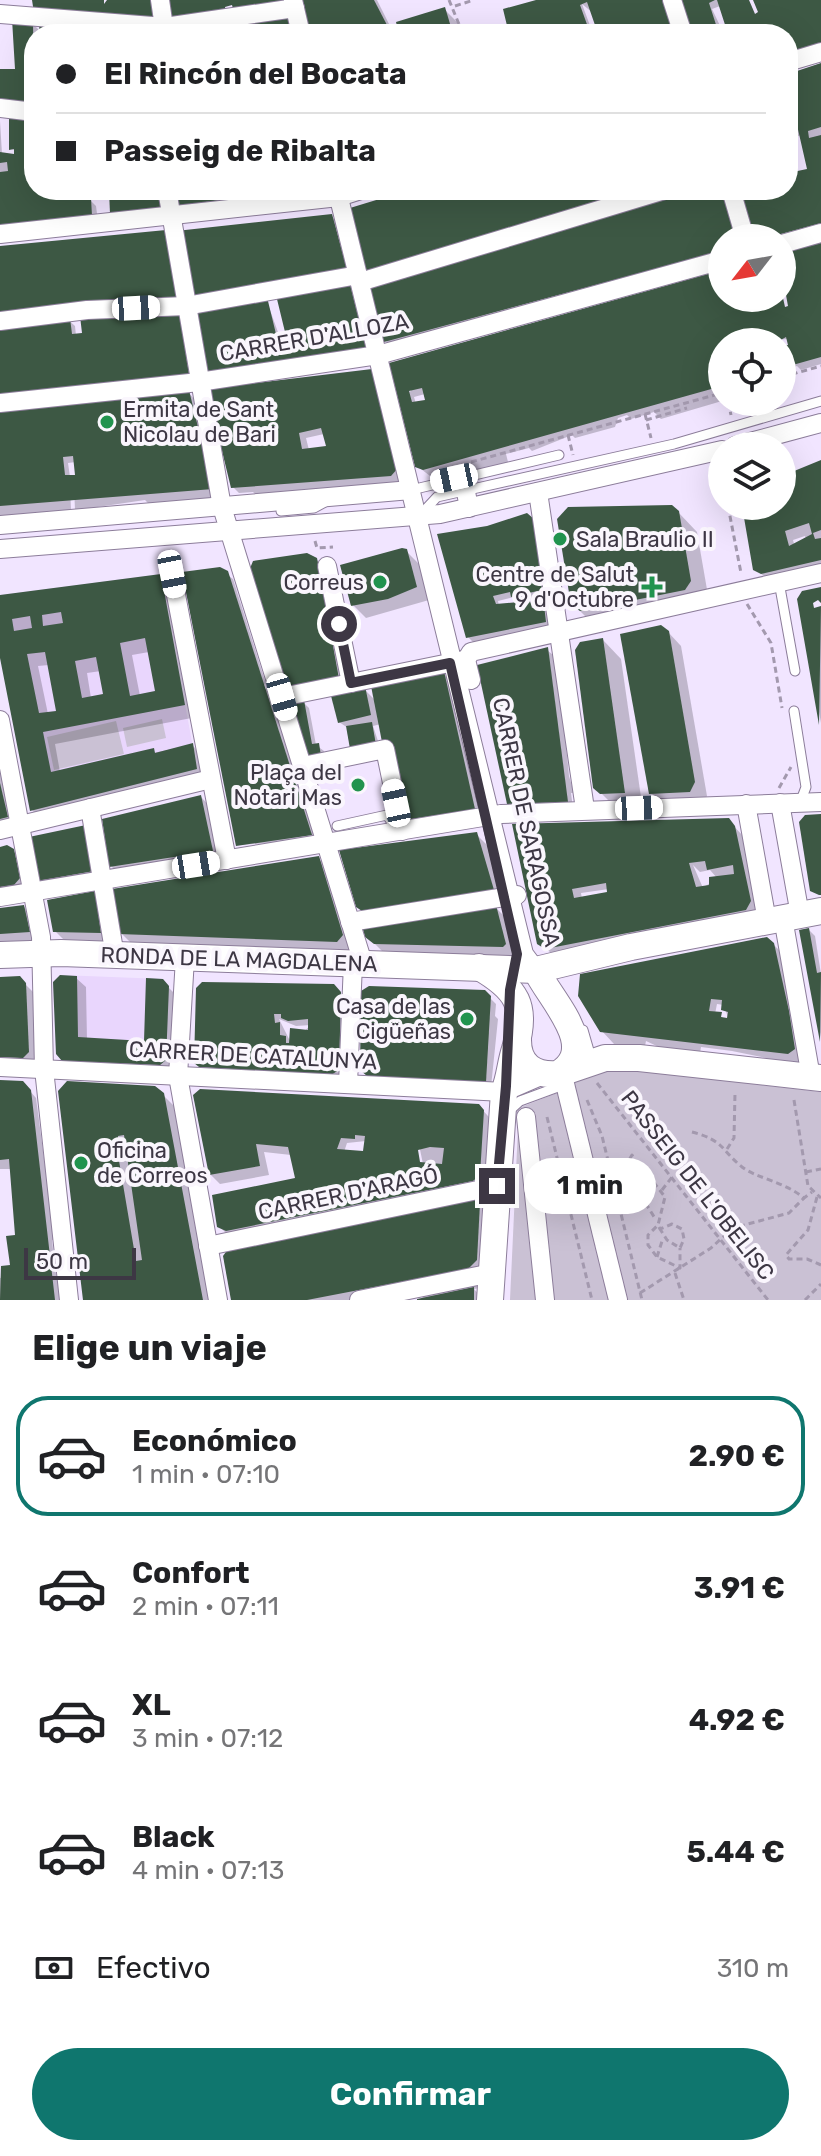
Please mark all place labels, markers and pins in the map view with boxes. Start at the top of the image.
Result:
place label: Ermita de Sant Nicolau de Bari [123,396,276,448]
marker: Ermita de Sant Nicolau de Bari [98,413,116,431]
place label: Sala Braulio II [576,526,714,553]
marker: Sala Braulio II [551,530,569,548]
place label: Centre de Salut 9 d'Octubre [476,561,634,613]
place label: Correus [283,569,364,596]
marker: Correus [371,573,389,591]
marker: Centre de Salut 9 d'Octubre [641,576,663,598]
place label: Plaça del Notari Mas [234,759,342,811]
marker: Plaça del Notari Mas [349,776,367,794]
place label: Casa de las Cigüeñas [336,993,451,1045]
marker: Casa de las Cigüeñas [458,1010,476,1028]
place label: Oficina de Correos [97,1137,208,1189]
marker: Oficina de Correos [72,1154,90,1172]

